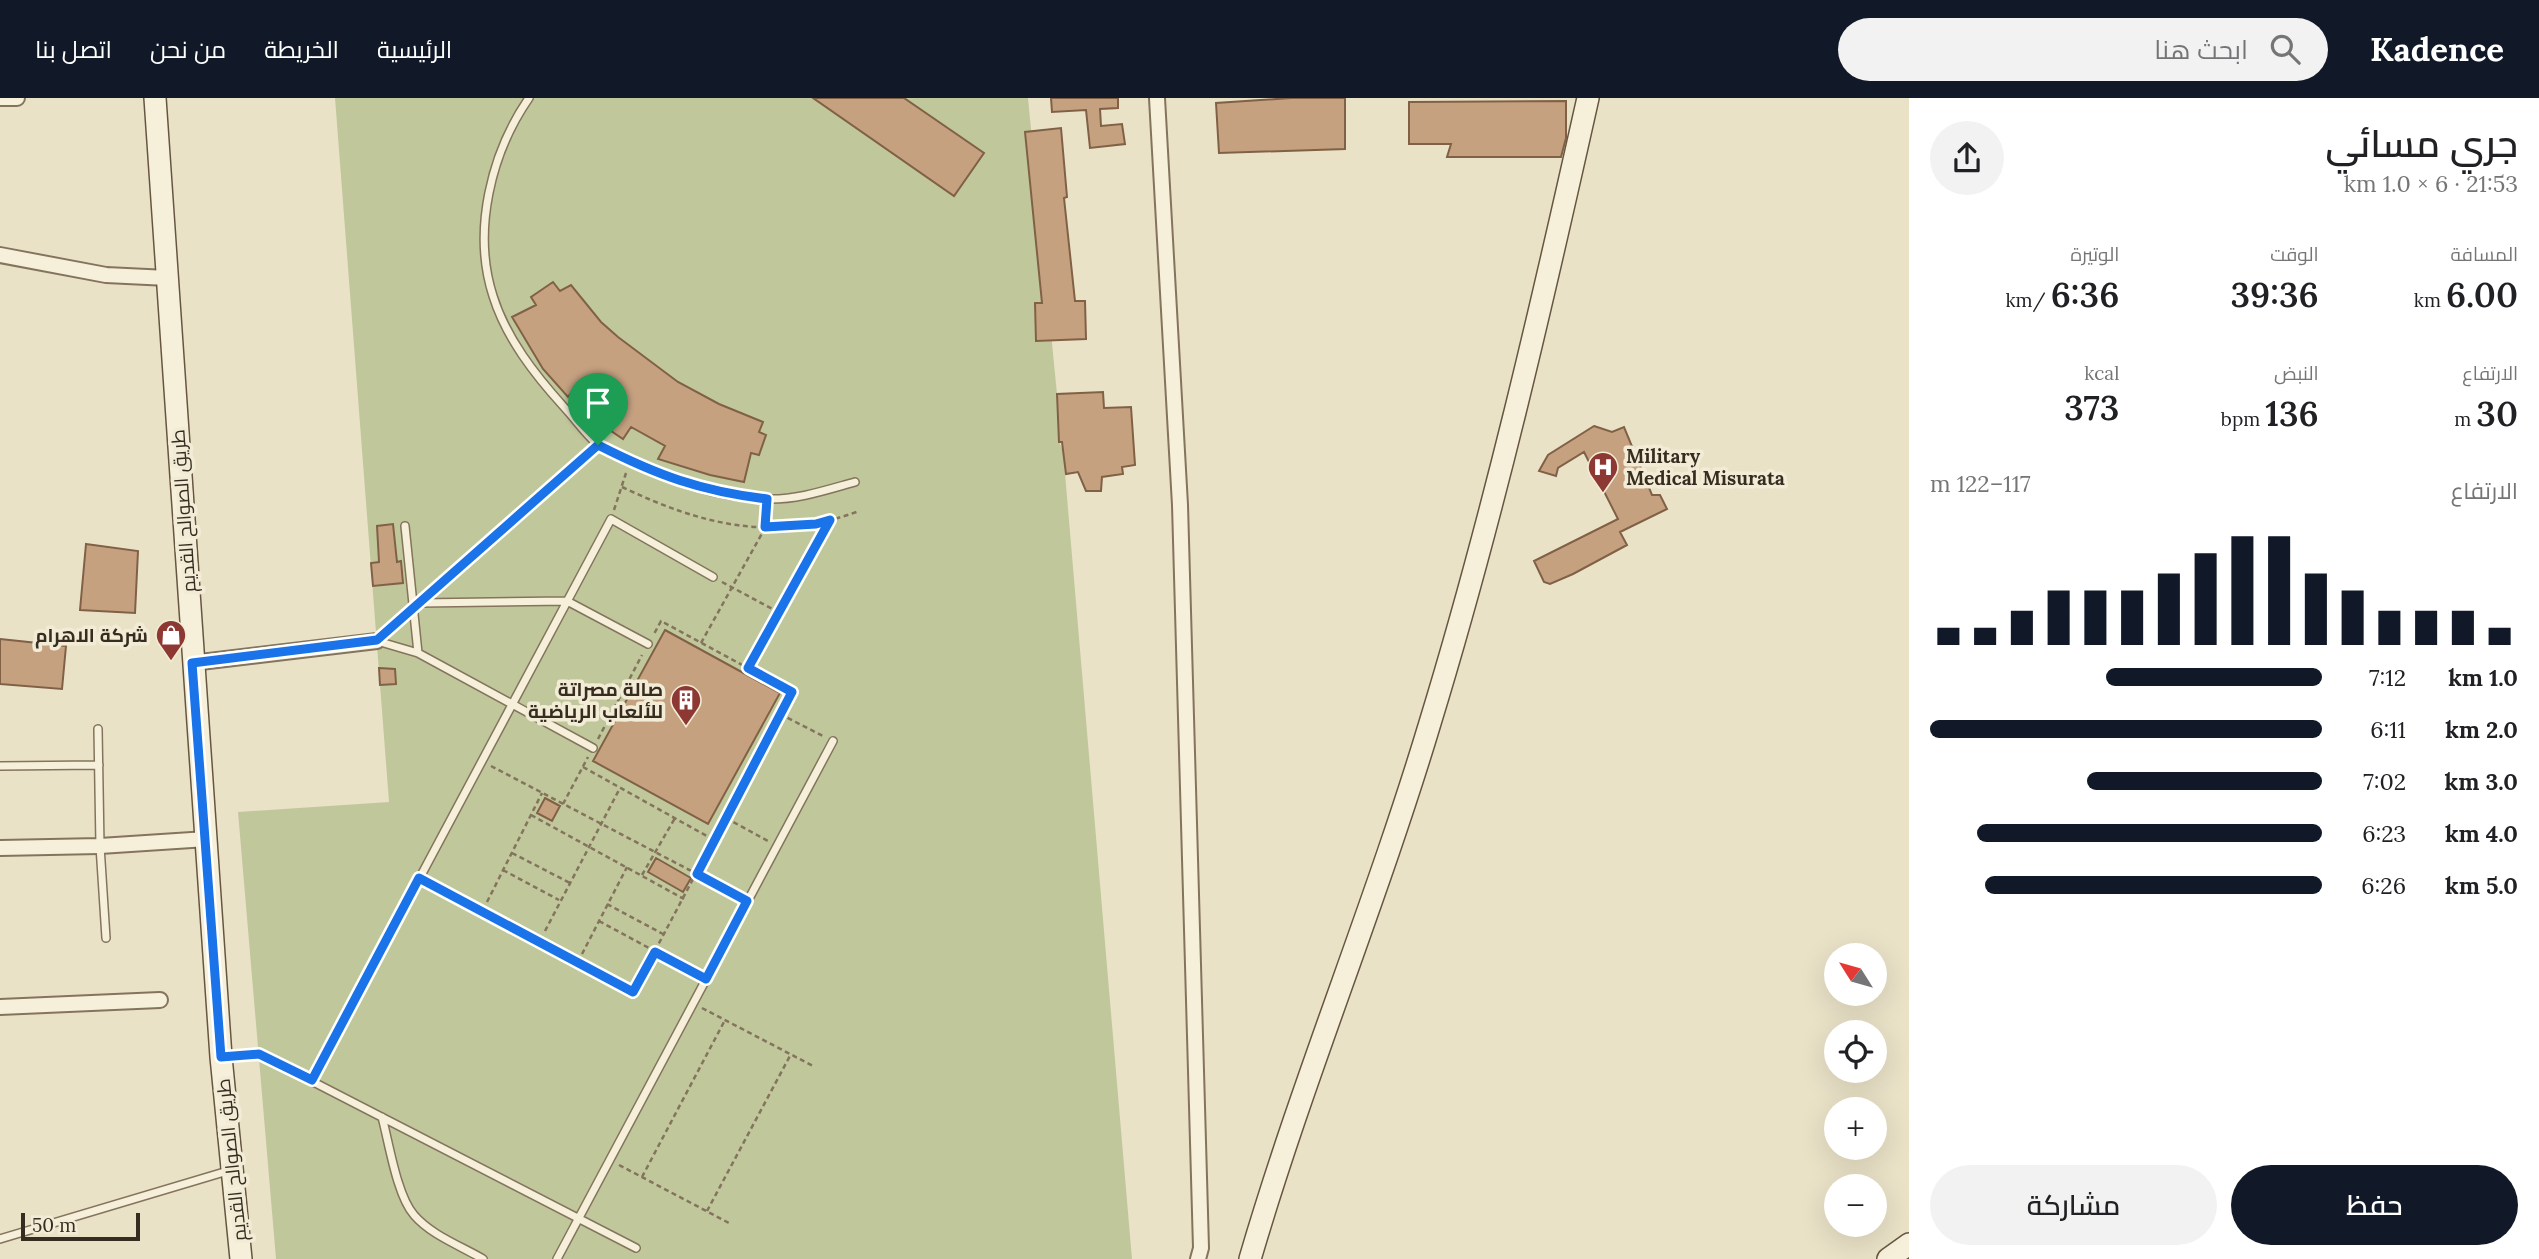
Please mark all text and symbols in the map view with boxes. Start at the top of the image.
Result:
search box [1838,18,2328,81]
text: Kadence [2370,28,2504,70]
icon: search [2266,30,2304,68]
text: ابحث هنا [2154,33,2248,66]
text: اتصل بنا [35,34,112,65]
text: من نحن [150,34,226,65]
text: الخريطة [264,34,339,65]
text: الرئيسية [377,34,452,65]
text: جري مسائي [2325,119,2518,167]
button: share [1930,121,2004,195]
text: 21:53 · 6 × 1.0 km [2344,169,2518,198]
text: الوتيرة [2071,242,2119,266]
text: الوقت [2270,242,2319,266]
text: المسافة [2450,242,2518,266]
text: 6:36 [2051,272,2119,317]
text: 39:36 [2230,272,2319,317]
text: 6.00 [2446,272,2518,317]
text: /km [2005,288,2051,312]
text: km [2414,288,2446,312]
text: kcal [2084,361,2119,385]
text: النبض [2274,361,2319,385]
text: الارتفاع [2462,361,2518,385]
pin [568,373,628,445]
icon: arrive [579,384,617,422]
text: 373 [2064,385,2119,430]
text: 136 [2265,391,2319,436]
text: 30 [2476,391,2518,436]
text: bpm [2221,407,2265,431]
text: m [2454,407,2476,431]
street label: طريق الصوالح القديم [165,428,203,593]
place label: Military Medical Misurata [1626,444,1785,490]
hospital icon: Military Medical Misurata [1586,450,1620,494]
text: 117–122 m [1930,469,2031,498]
text: الارتفاع [2451,476,2518,505]
shop icon: شركة الاهرام [154,618,188,662]
place label: شركة الاهرام [35,623,148,649]
text: 7:12 [2369,663,2406,692]
text: 1.0 km [2448,663,2518,692]
place label: صالة مصراتة للألعاب الرياضية [528,677,663,723]
building icon: صالة مصراتة للألعاب الرياضية [669,683,703,727]
text: 6:11 [2370,715,2406,744]
text: 2.0 km [2445,715,2518,744]
text: 7:02 [2363,767,2406,796]
text: 3.0 km [2445,767,2518,796]
text: 6:23 [2362,819,2406,848]
text: 4.0 km [2445,819,2518,848]
text: 6:26 [2361,871,2406,900]
text: 5.0 km [2445,871,2518,900]
north arrow [1824,943,1886,1006]
map controls [1824,943,1887,1237]
button: locate [1824,1020,1887,1083]
street label: طريق الصوالح القديم [211,1077,253,1243]
button: + [1824,1097,1887,1160]
button: مشاركة [1930,1165,2217,1245]
button: حفظ [2231,1165,2518,1245]
button: − [1824,1174,1887,1237]
scale bar [21,1210,140,1242]
text: 50 m [32,1213,76,1237]

